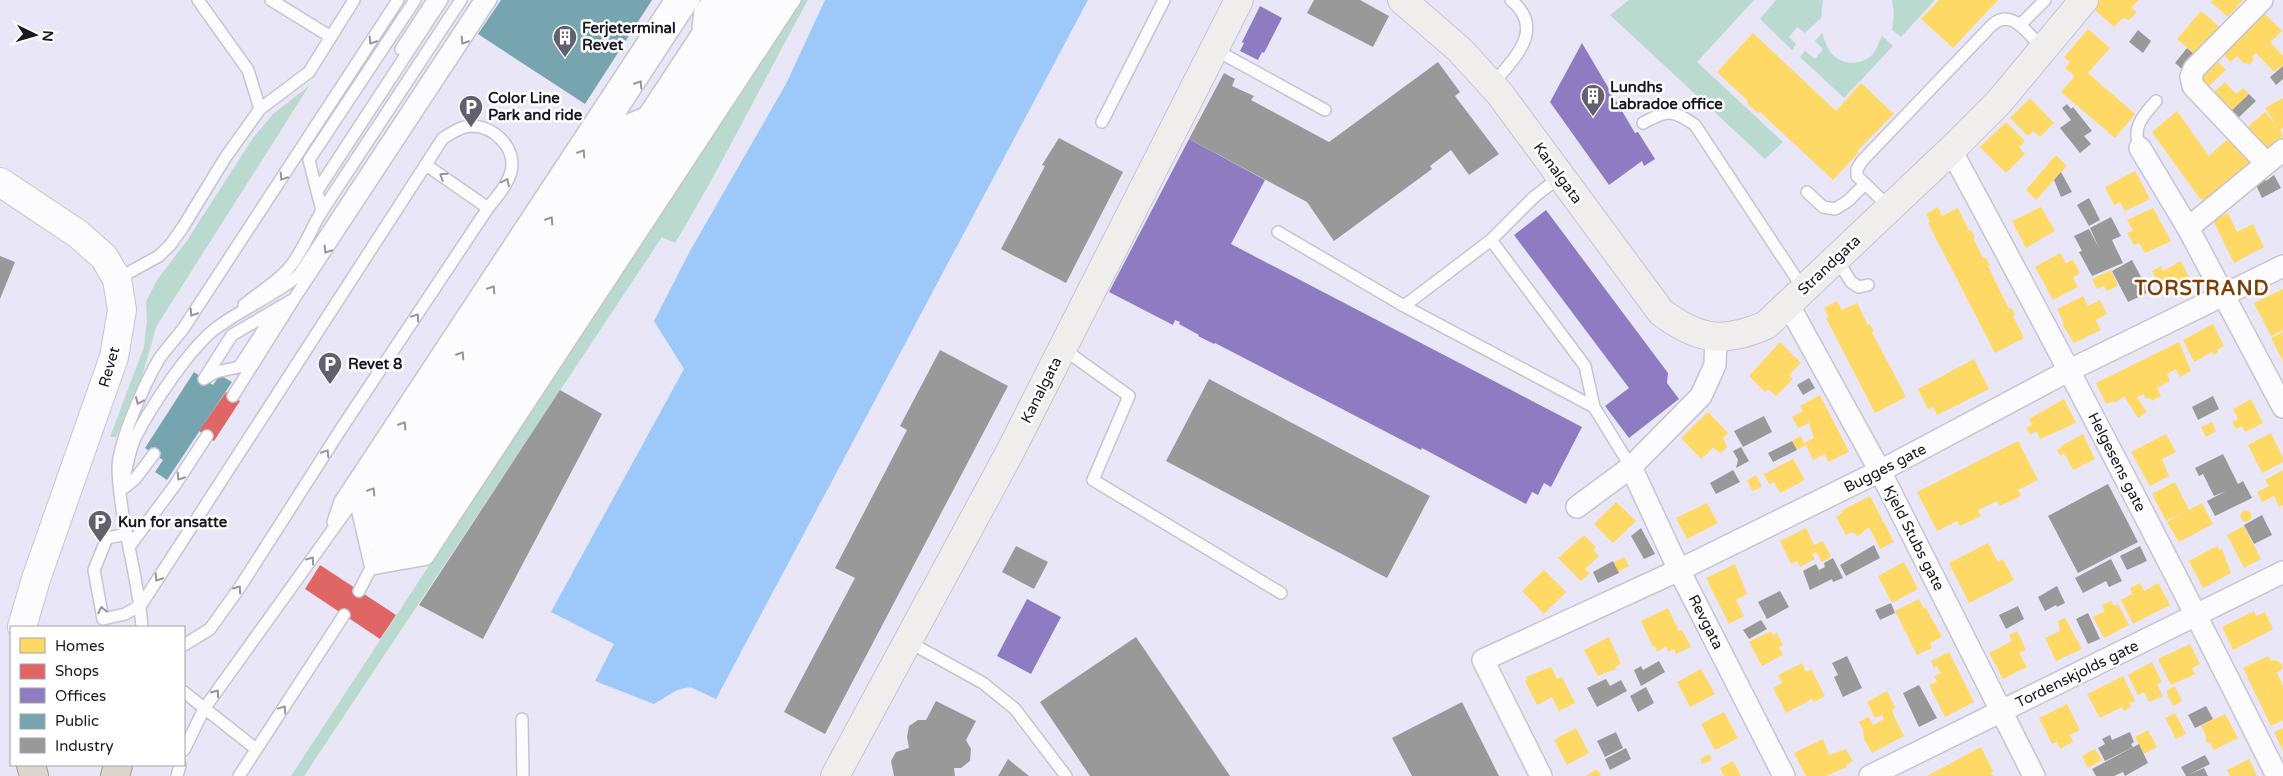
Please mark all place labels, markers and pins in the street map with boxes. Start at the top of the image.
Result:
place label: Ferjeterminal Revet [582,19,676,54]
building icon: Ferjeterminal Revet [552,24,578,58]
place label: Lundhs Labradoe office [1610,78,1723,113]
building icon: Lundhs Labradoe office [1580,83,1606,117]
place label: Color Line Park and ride [488,89,583,124]
parking icon: Color Line Park and ride [458,94,484,128]
parking icon: Revet 8 [317,351,343,385]
place label: Revet 8 [348,355,403,373]
parking icon: Kun for ansatte [87,509,113,543]
place label: Kun for ansatte [118,513,228,531]

